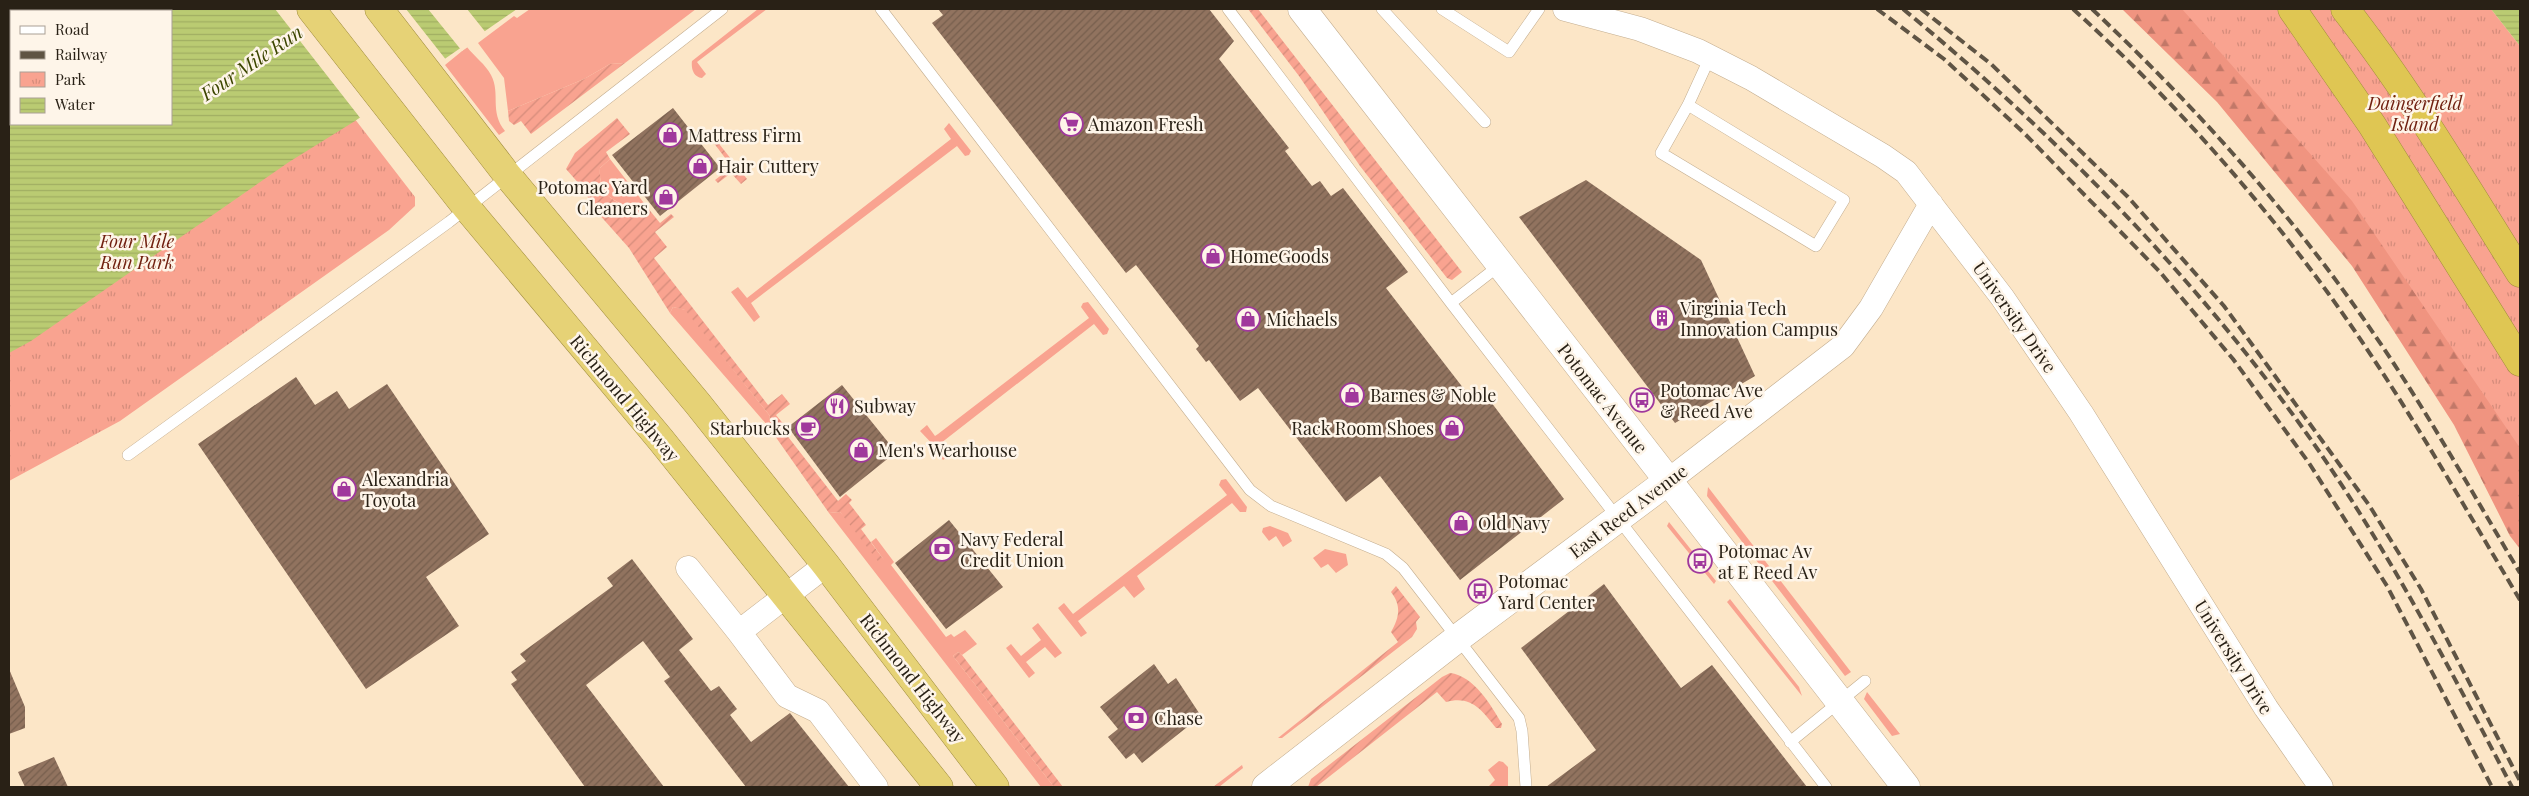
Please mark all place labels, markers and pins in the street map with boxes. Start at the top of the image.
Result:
supermarket icon: Amazon Fresh [1058,111,1084,137]
place label: Amazon Fresh [1087,112,1204,136]
shop icon: Mattress Firm [657,122,683,148]
place label: Mattress Firm [688,123,801,147]
shop icon: Hair Cuttery [687,153,713,179]
place label: Hair Cuttery [718,154,819,178]
place label: Potomac Yard Cleaners [537,175,649,220]
shop icon: Potomac Yard Cleaners [653,184,679,210]
shop icon: HomeGoods [1200,243,1226,269]
place label: HomeGoods [1230,244,1329,268]
place label: Virginia Tech Innovation Campus [1679,296,1838,341]
building icon: Virginia Tech Innovation Campus [1649,305,1675,331]
shop icon: Michaels [1235,306,1261,332]
place label: Michaels [1266,307,1338,331]
place label: Potomac Ave & Reed Ave [1660,378,1763,423]
shop icon: Barnes & Noble [1339,382,1365,408]
place label: Barnes & Noble [1370,383,1496,407]
bus stop icon: Potomac Ave & Reed Ave [1629,387,1655,413]
restaurant icon: Subway [824,393,850,419]
place label: Subway [854,394,916,418]
cafe icon: Starbucks [795,415,821,441]
shop icon: Rack Room Shoes [1439,415,1465,441]
place label: Starbucks [710,416,790,440]
place label: Rack Room Shoes [1291,416,1434,440]
shop icon: Men's Wearhouse [848,437,874,463]
place label: Men's Wearhouse [878,438,1017,462]
place label: Alexandria Toyota [361,467,449,512]
shop icon: Alexandria Toyota [331,476,357,502]
shop icon: Old Navy [1448,510,1474,536]
place label: Old Navy [1478,511,1550,535]
place label: Navy Federal Credit Union [960,527,1064,572]
bank icon: Navy Federal Credit Union [929,536,955,562]
place label: Potomac Av at E Reed Av [1718,539,1818,584]
bus stop icon: Potomac Av at E Reed Av [1687,548,1713,574]
place label: Potomac Yard Center [1497,569,1595,614]
bus stop icon: Potomac Yard Center [1467,578,1493,604]
bank icon: Chase [1123,705,1149,731]
place label: Chase [1154,706,1203,730]

